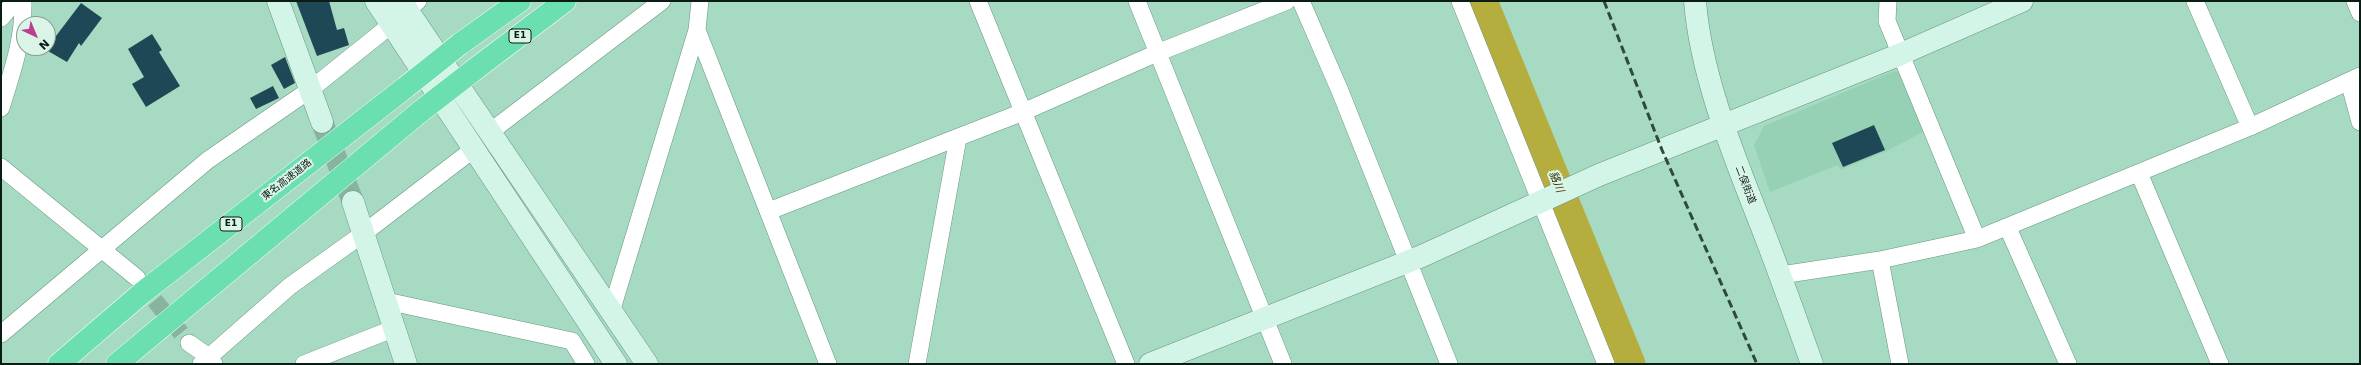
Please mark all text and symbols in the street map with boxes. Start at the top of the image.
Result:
north arrow [16,16,56,56]
road number: E1 [509,29,531,43]
text: N [36,36,52,52]
street label: 東名高速道路 [260,157,314,203]
street label: 二俣街道 [1732,164,1758,206]
water label: 貉川 [1546,169,1566,195]
road number: E1 [220,217,242,231]

